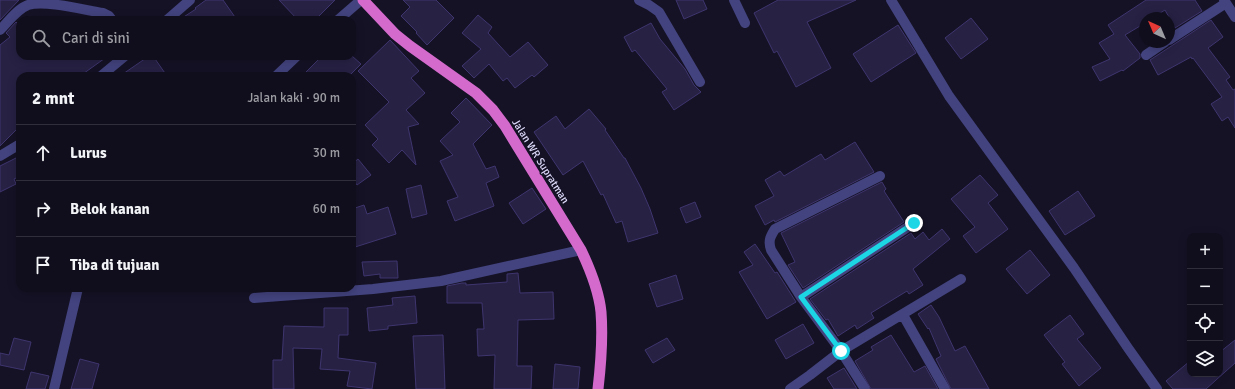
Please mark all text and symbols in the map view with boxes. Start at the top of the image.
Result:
north arrow [1139,12,1175,48]
search box [16,16,356,60]
icon: search [30,27,52,49]
text: Cari di sini [62,29,130,47]
text: 2 mnt [32,88,74,109]
text: Jalan kaki · 90 m [248,90,340,106]
street label: Jalan WR Supratman [509,117,572,206]
icon: ahead [32,142,54,164]
text: Lurus [70,144,107,162]
text: 30 m [313,145,340,161]
icon: right [32,198,54,220]
text: Belok kanan [70,200,150,218]
text: 60 m [313,201,340,217]
route end [905,214,923,232]
map controls [1187,233,1223,377]
button: + [1187,233,1223,269]
icon: arrive [32,254,54,276]
text: Tiba di tujuan [70,256,160,274]
button: − [1187,269,1223,305]
button: locate [1187,305,1223,341]
button: layers [1187,341,1223,377]
route start [832,342,850,360]

